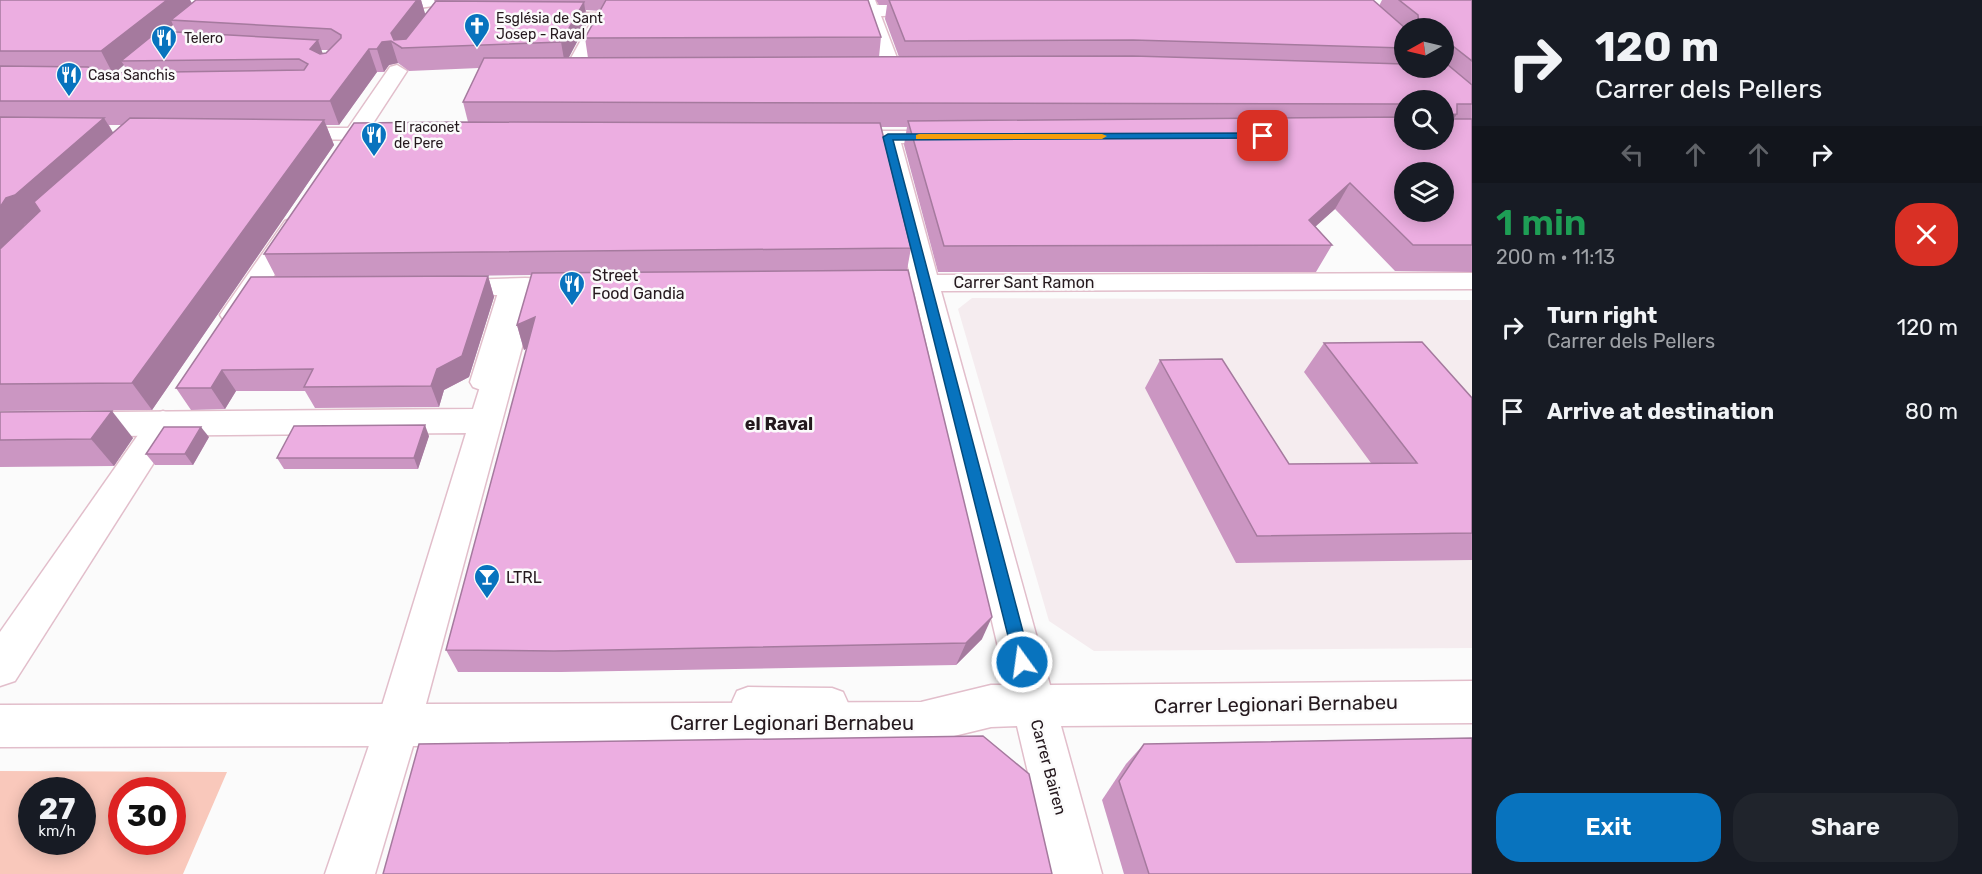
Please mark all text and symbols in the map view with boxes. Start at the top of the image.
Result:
place label: Església de Sant Josep - Raval [496,10,603,43]
church icon: Església de Sant Josep - Raval [462,11,492,49]
north arrow [1394,18,1454,78]
map controls [1394,18,1454,222]
text: 120 m [1595,22,1719,72]
restaurant icon: Telero [149,23,179,61]
icon: right [1496,24,1574,102]
place label: Telero [184,30,223,47]
restaurant icon: Casa Sanchis [54,60,84,98]
place label: Casa Sanchis [88,67,175,84]
text: Carrer dels Pellers [1595,73,1822,105]
button: search [1394,90,1454,150]
pin [1237,110,1288,161]
place label: El raconet de Pere [394,119,460,152]
icon: arrive [1246,119,1279,152]
restaurant icon: El raconet de Pere [359,120,389,158]
icon: left [1616,138,1649,171]
icon: ahead [1679,138,1712,171]
icon: ahead [1742,138,1775,171]
icon: right [1805,138,1838,171]
button: layers [1394,162,1454,222]
text: 1 min [1496,201,1587,244]
button: close [1895,203,1958,266]
text: 200 m · 11:13 [1496,245,1615,269]
place label: Street Food Gandia [592,266,685,303]
restaurant icon: Street Food Gandia [557,269,587,307]
street label: Carrer Sant Ramon [953,273,1095,292]
text: Turn right [1547,302,1657,329]
icon: right [1496,311,1529,344]
text: 120 m [1897,314,1958,341]
text: Carrer dels Pellers [1547,329,1715,353]
icon: arrive [1496,395,1529,428]
text: Arrive at destination [1547,398,1774,425]
text: 80 m [1905,398,1958,425]
district label: el Raval [745,413,813,435]
bar icon: LTRL [472,562,502,600]
place label: LTRL [506,568,542,587]
position arrow [990,630,1054,694]
street label: Carrer Legionari Bernabeu [1154,690,1398,718]
street label: Carrer Legionari Bernabeu [670,711,914,735]
street label: Carrer Bairen [1027,717,1070,817]
speed limit sign: 30 [108,777,186,855]
text: 27 [39,791,75,827]
button: Exit [1496,793,1721,862]
button: Share [1733,793,1958,862]
text: km/h [38,822,76,840]

